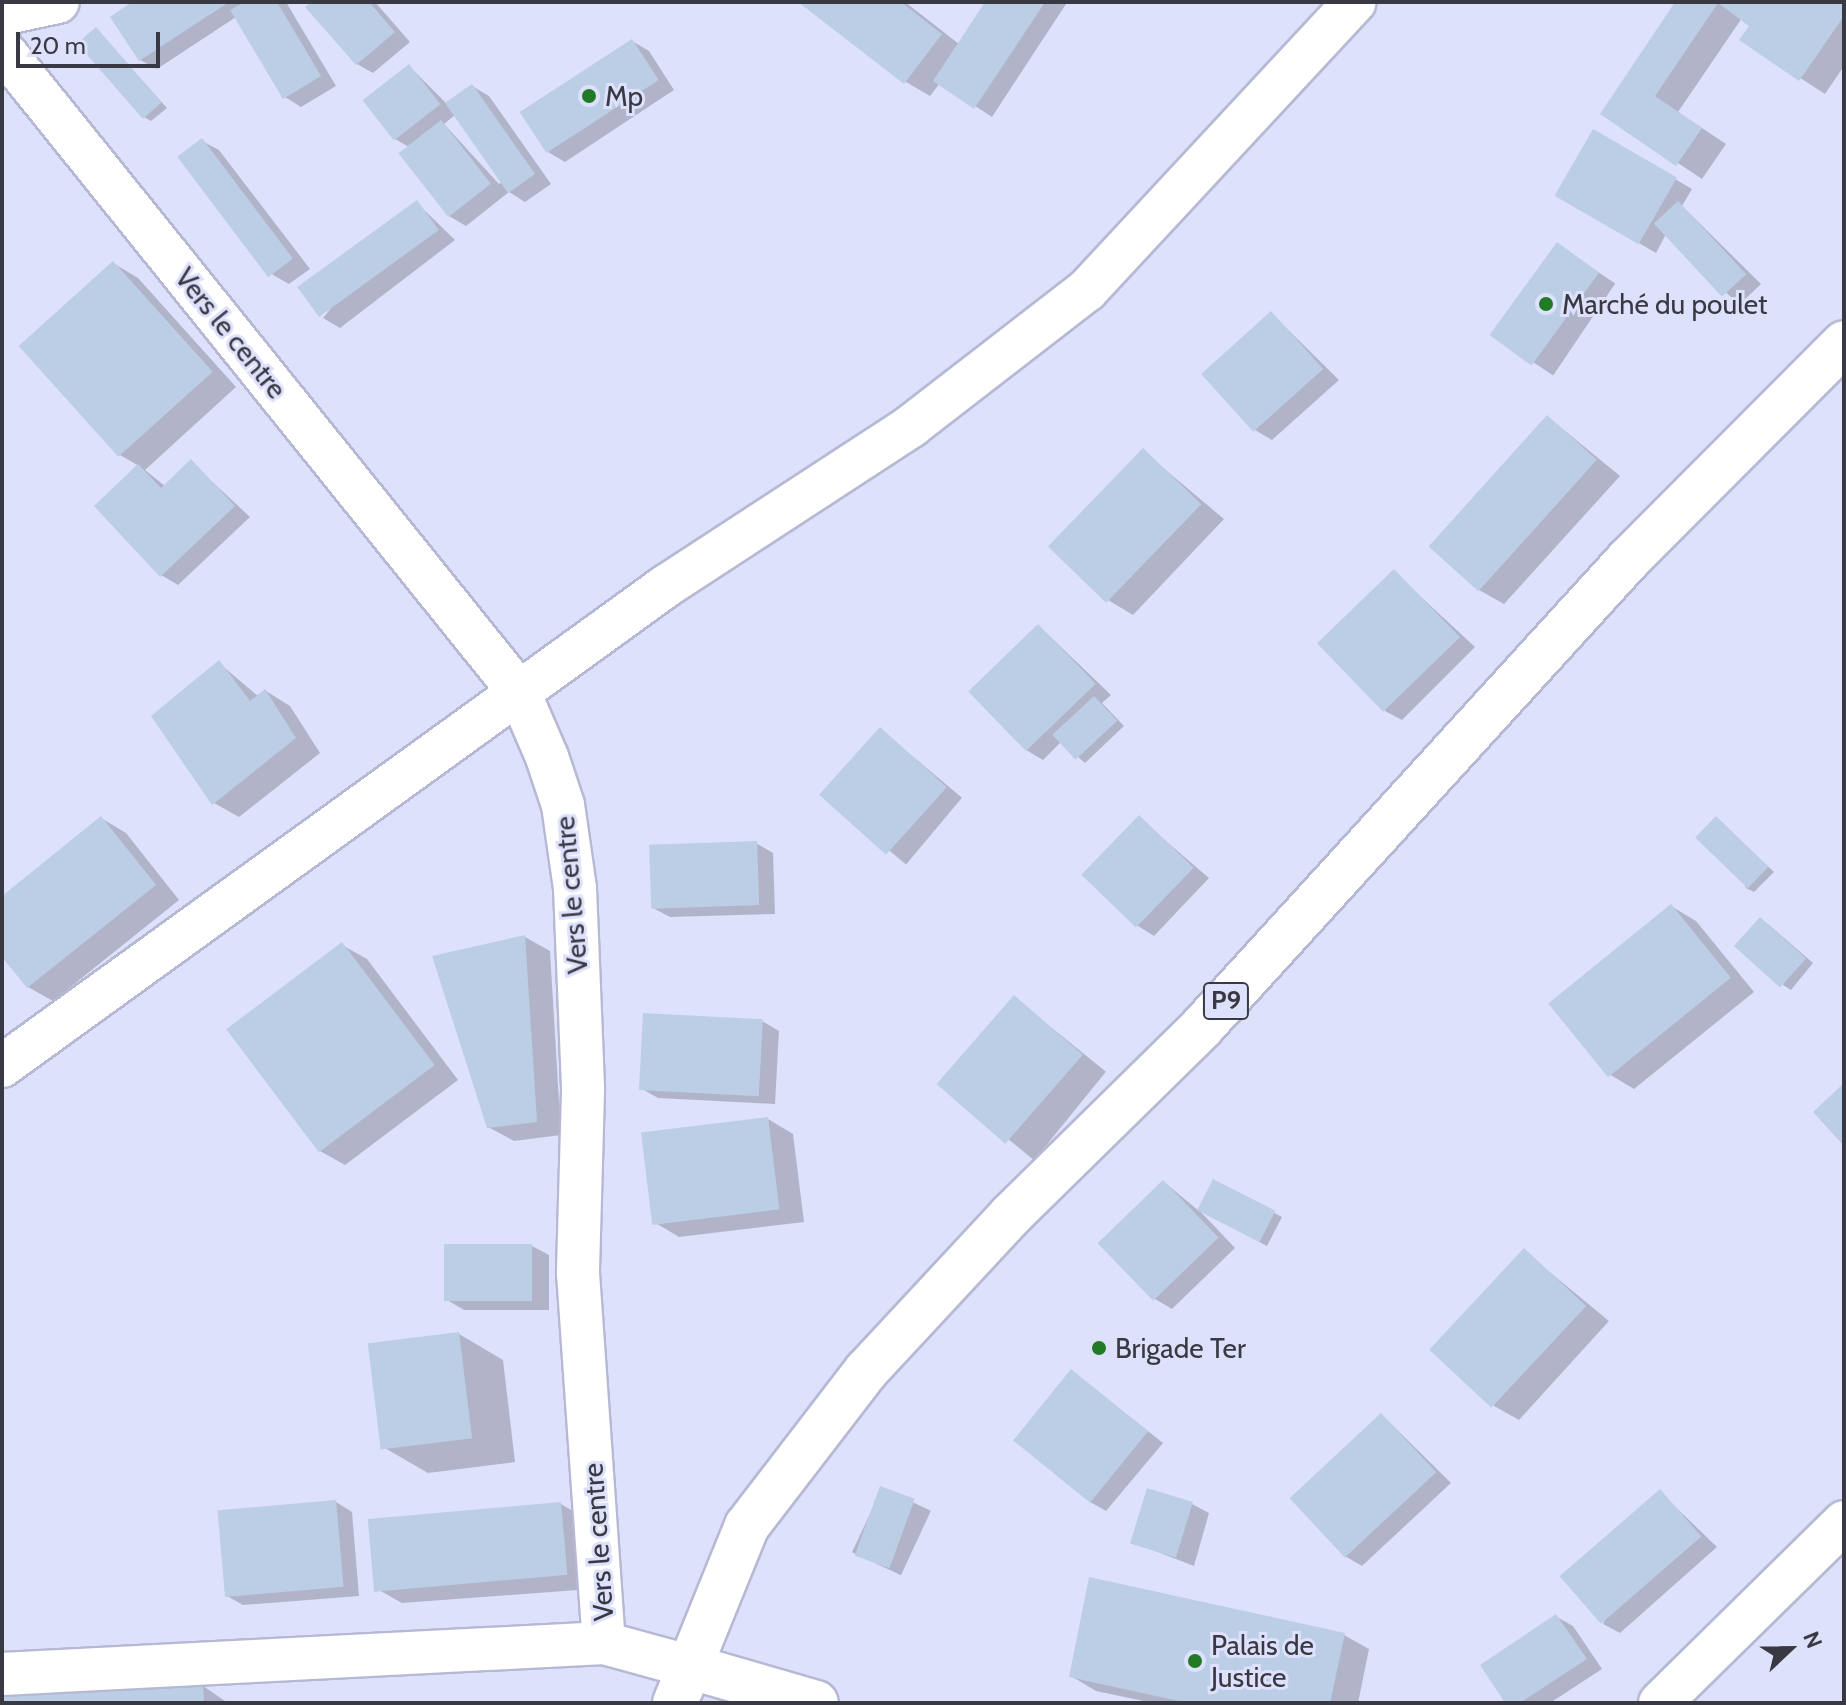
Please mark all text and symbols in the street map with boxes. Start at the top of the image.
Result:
scale bar [20,16,164,66]
text: 20 m [30,31,86,60]
place label: Mp [605,79,643,113]
marker: Mp [580,87,598,105]
street label: Vers le centre [168,261,294,405]
place label: Marché du poulet [1562,287,1767,321]
marker: Marché du poulet [1537,295,1555,313]
street label: Vers le centre [547,815,595,975]
road number: P9 [1202,979,1250,1023]
place label: Brigade Ter [1115,1331,1246,1365]
marker: Brigade Ter [1090,1339,1108,1357]
street label: Vers le centre [576,1462,620,1622]
north arrow [1750,1609,1830,1689]
place label: Palais de Justice [1211,1628,1314,1694]
text: N [1797,1628,1828,1652]
marker: Palais de Justice [1186,1652,1204,1670]

